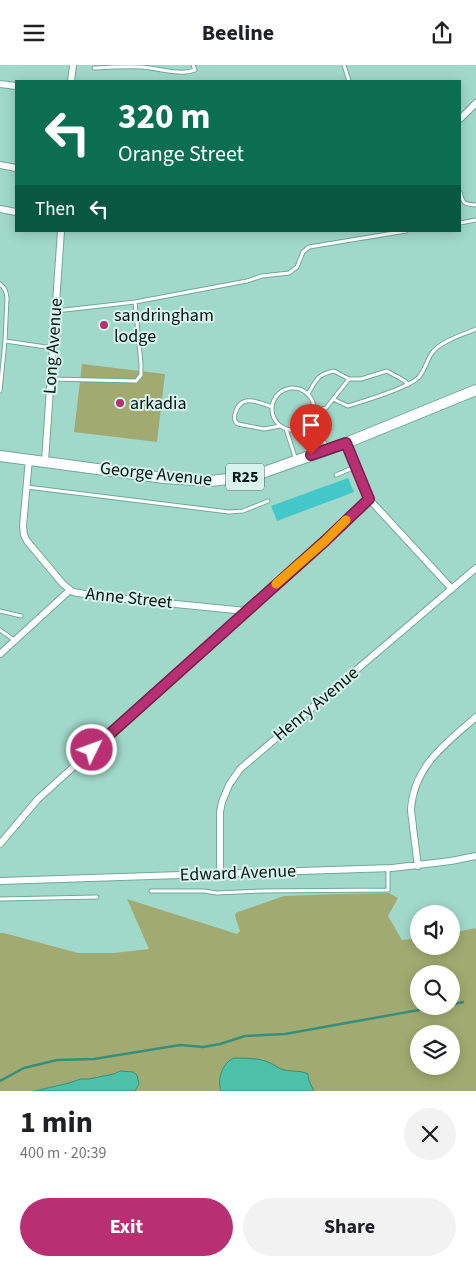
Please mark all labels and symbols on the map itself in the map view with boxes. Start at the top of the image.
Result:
street label: Long Avenue [37,297,69,395]
place label: sandringham lodge [114,303,214,349]
marker: sandringham lodge [98,319,110,331]
place label: arkadia [130,391,187,416]
marker: arkadia [114,397,126,409]
pin [290,404,332,455]
street label: George Avenue [99,456,213,492]
road number: R25 [226,463,264,491]
street label: Anne Street [84,581,174,615]
street label: Henry Avenue [268,661,364,747]
position arrow [65,723,117,775]
street label: Edward Avenue [179,858,297,888]

